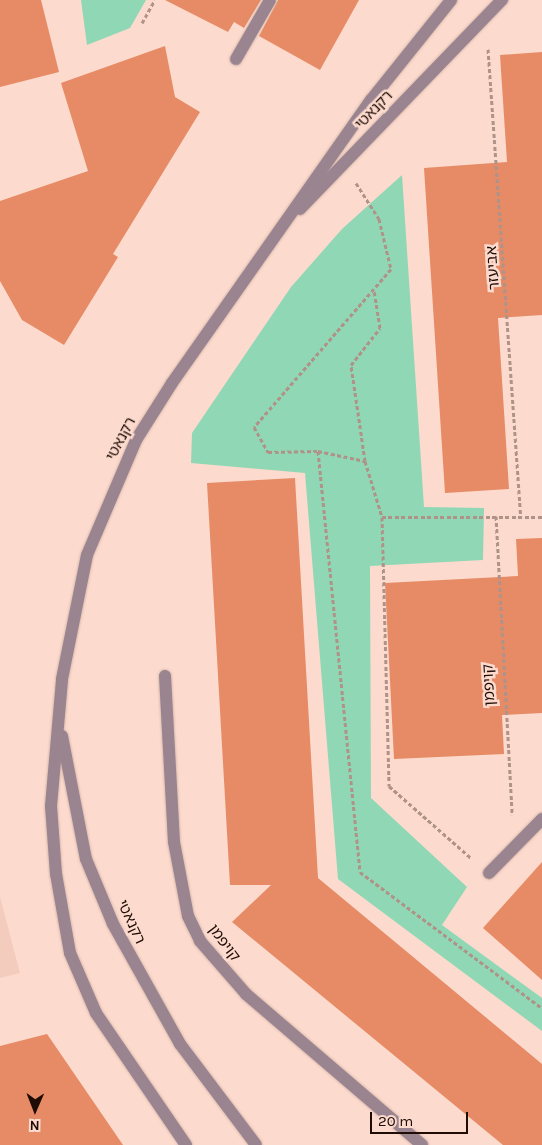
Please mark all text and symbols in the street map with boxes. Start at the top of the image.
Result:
street label: רקנאטי [351,87,397,133]
street label: אביעזר [482,245,504,291]
street label: רקנאטי [102,414,140,464]
street label: קויפמן [479,664,499,706]
street label: רקנאטי [113,897,149,947]
street label: קויפמן [204,921,244,965]
north arrow [10,1085,60,1135]
scale bar [372,1102,470,1134]
text: 20 m [378,1112,413,1130]
text: N [30,1117,40,1134]

